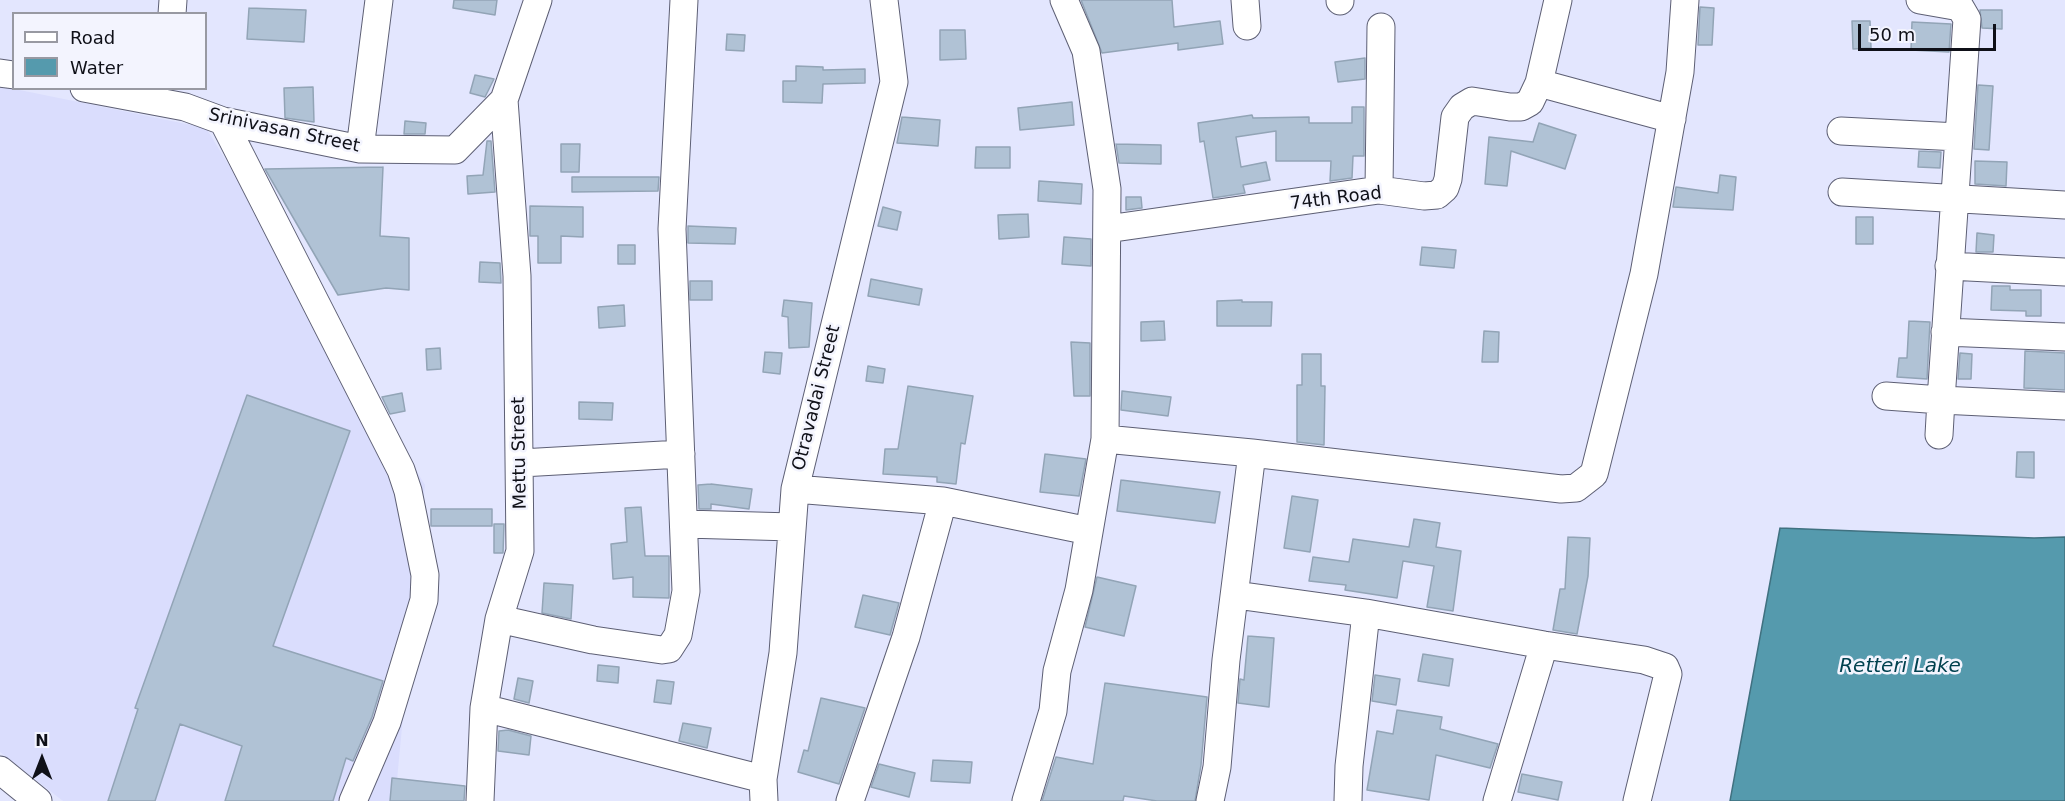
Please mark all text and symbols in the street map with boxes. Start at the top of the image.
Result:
legend [12,12,207,90]
scale bar [1861,12,1999,50]
text: 50 m [1869,24,1915,45]
text: Road [70,27,115,48]
text: Water [70,57,123,78]
street label: Srinivasan Street [206,104,362,158]
street label: 74th Road [1289,183,1383,215]
street label: Otravadai Street [788,323,846,473]
street label: Mettu Street [508,397,532,509]
water label: Retteri Lake [1839,655,1961,679]
north arrow [12,729,72,789]
text: N [35,731,49,750]

